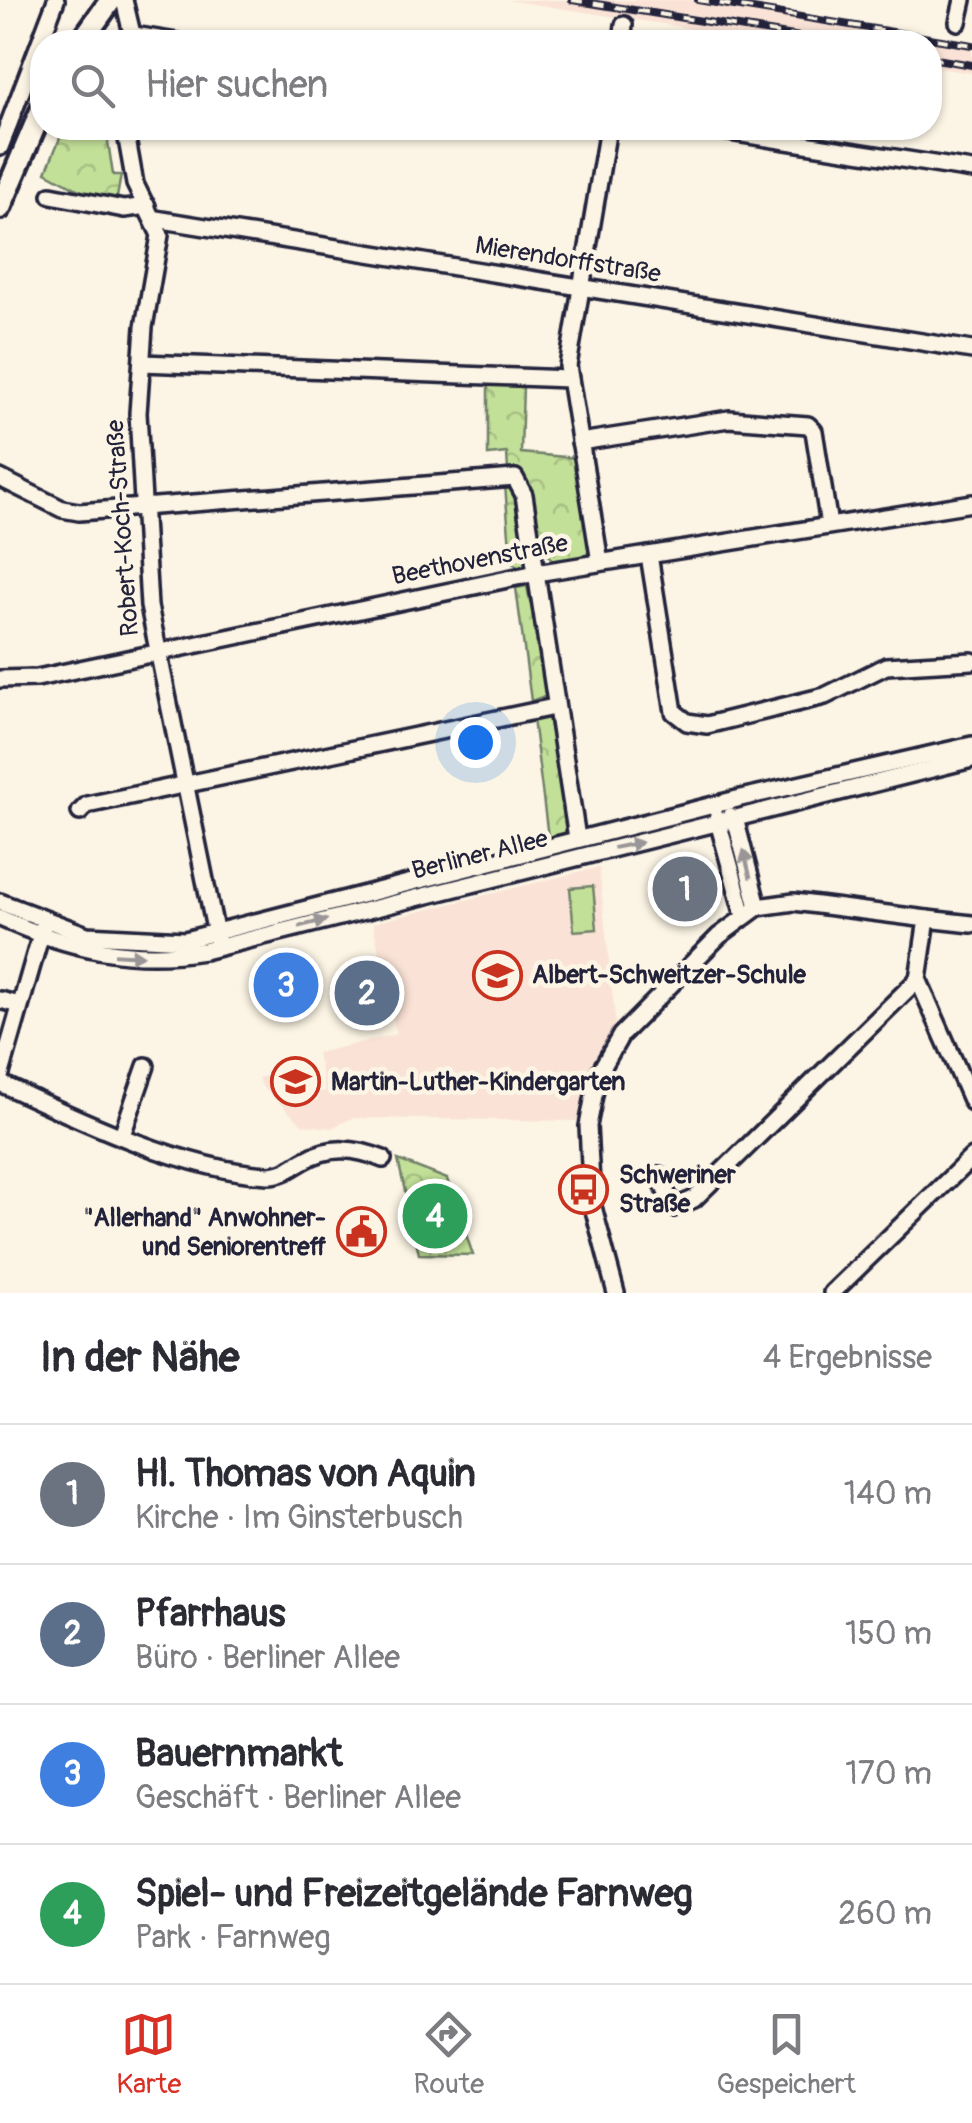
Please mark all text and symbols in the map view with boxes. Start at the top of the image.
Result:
search box [30,30,942,140]
icon: search [65,58,120,113]
text: Hier suchen [145,61,328,109]
street label: Mierendorffstraße [473,230,664,290]
street label: Robert-Koch-Straße [100,418,146,637]
street label: Beethovenstraße [389,528,571,592]
your location [450,717,501,768]
street label: Berliner Allee [409,823,552,887]
one-way arrow [613,836,644,852]
one-way arrow [738,848,754,879]
pin: 1 [652,852,718,926]
one-way arrow [298,915,329,931]
one-way arrow [113,948,145,964]
pin: 3 [254,948,318,1022]
school or university icon: Albert-Schweitzer-Schule [471,949,523,1001]
pin: 2 [334,956,400,1030]
place label: Albert-Schweitzer-Schule [532,960,807,991]
school or university icon: Martin-Luther-Kindergarten [270,1056,322,1108]
place label: Martin-Luther-Kindergarten [331,1067,625,1098]
place label: Schweriner Straße [619,1160,737,1220]
bus stop icon: Schweriner Straße [558,1163,610,1215]
pin: 4 [402,1178,468,1254]
place label: "Allerhand" Anwohner- und Seniorentreff [83,1203,327,1263]
public building icon: "Allerhand" Anwohner- und Seniorentreff [335,1206,387,1258]
text: In der Nähe [40,1332,239,1384]
text: 4 Ergebnisse [763,1338,932,1378]
text: Hl. Thomas von Aquin [135,1450,476,1498]
text: 1 [66,1474,79,1514]
text: 140 m [844,1474,932,1514]
text: Kirche · Im Ginsterbusch [135,1498,463,1538]
text: Pfarrhaus [135,1590,286,1638]
text: 2 [64,1614,81,1654]
text: 150 m [845,1614,932,1654]
text: Büro · Berliner Allee [135,1638,400,1678]
text: Bauernmarkt [135,1730,342,1778]
text: 3 [64,1754,81,1794]
text: 170 m [845,1754,932,1794]
text: Geschäft · Berliner Allee [135,1778,461,1818]
text: Spiel- und Freizeitgelände Farnweg [135,1870,693,1918]
text: 4 [63,1894,82,1934]
text: 260 m [838,1894,932,1934]
text: Park · Farnweg [135,1918,331,1958]
tab: Karte [116,2007,181,2102]
tab: Route [414,2007,484,2102]
tab: Gespeichert [716,2007,856,2102]

